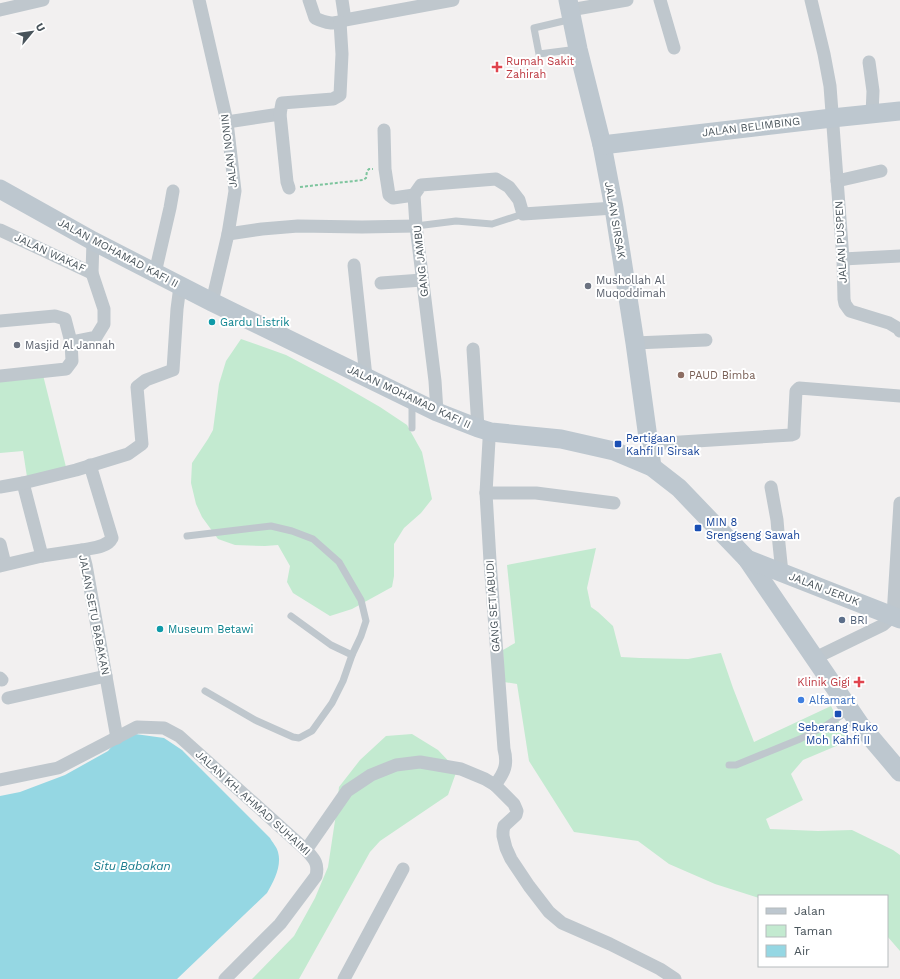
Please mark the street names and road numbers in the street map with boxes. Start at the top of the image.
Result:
street label: JALAN NONIN [218,113,240,189]
street label: JALAN BELIMBING [701,115,801,139]
street label: JALAN SIRSAK [602,180,628,260]
street label: JALAN PUSPEN [832,201,850,283]
street label: JALAN MOHAMAD KAFI II [55,216,181,290]
street label: GANG JAMBU [411,224,431,298]
street label: JALAN WAKAF [12,231,88,275]
street label: JALAN MOHAMAD KAFI II [345,363,473,431]
street label: JALAN SETU BABAKAN [76,554,112,676]
street label: GANG SETIABUDI [483,559,503,653]
street label: JALAN JERUK [787,570,861,608]
street label: JALAN KH. AHMAD SUHAIMI [193,748,313,858]

